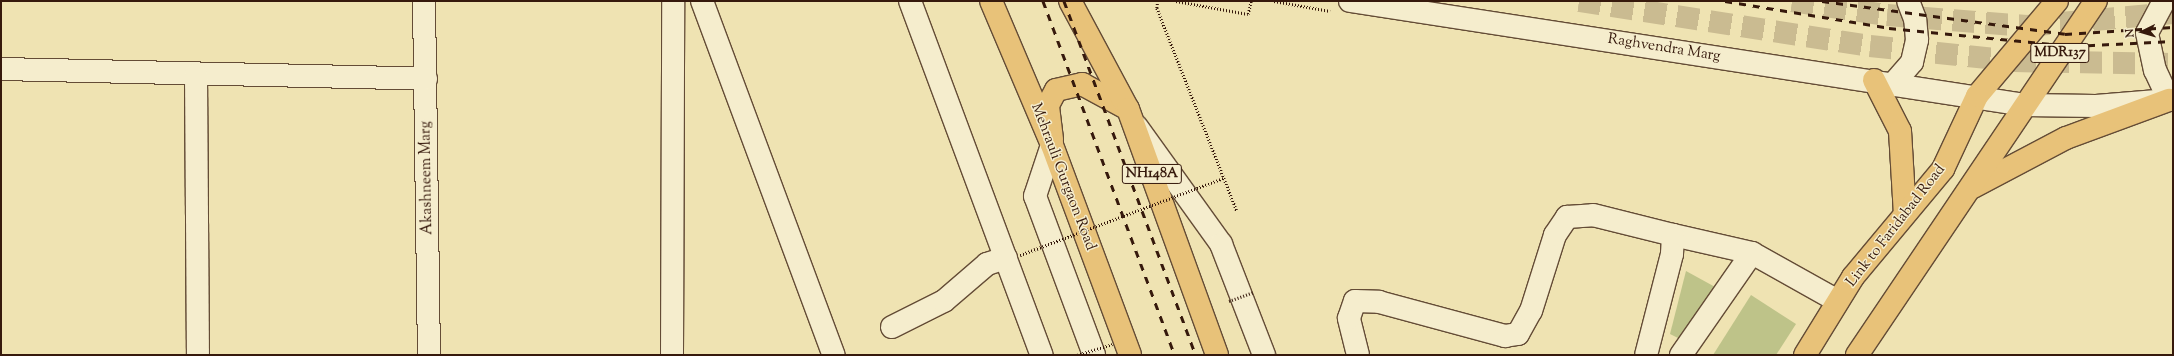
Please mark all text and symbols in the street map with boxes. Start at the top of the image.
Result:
north arrow [2122,12,2162,52]
text: N [2122,28,2138,38]
street label: Raghvendra Marg [1606,30,1722,66]
road number: MDR137 [2030,41,2090,65]
street label: Mehrauli Gurgaon Road [1027,101,1099,253]
street label: Akashneem Marg [417,121,437,235]
street label: Link to Faridabad Road [1843,161,1949,291]
road number: NH148A [1121,162,1183,186]

